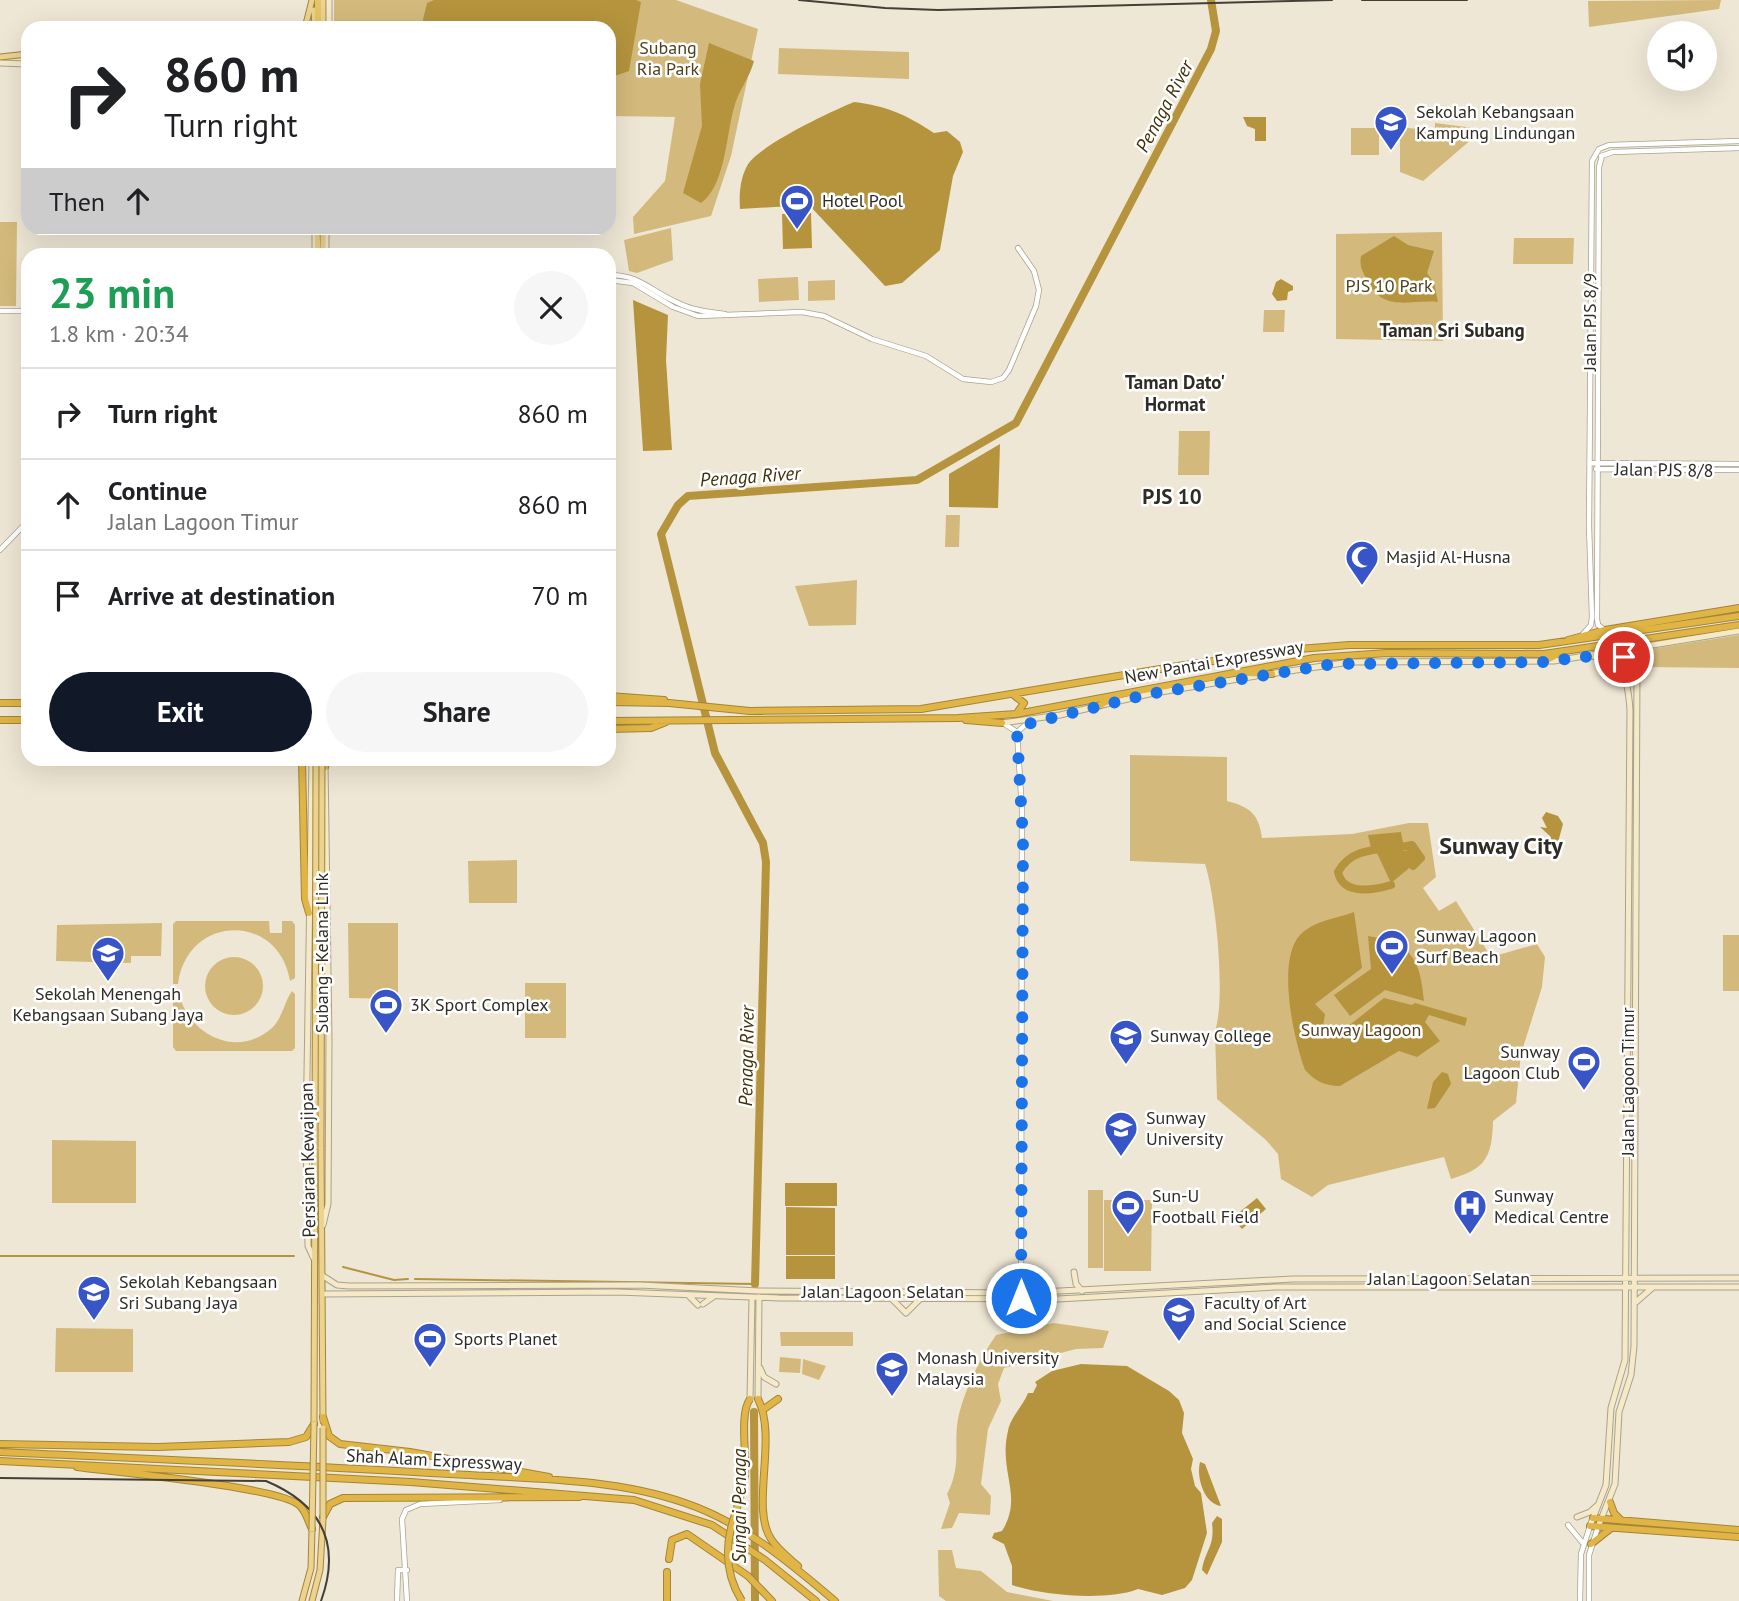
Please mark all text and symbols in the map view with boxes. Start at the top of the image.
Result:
map controls [1647,21,1717,91]
button: sound [1647,21,1717,91]
park label: Subang Ria Park [637,36,700,80]
text: 860 m [164,42,299,106]
icon: right [49,49,140,140]
water label: Penaga River [1130,54,1199,156]
place label: Sekolah Kebangsaan Kampung Lindungan [1416,100,1575,144]
school or university icon: Sekolah Kebangsaan Kampung Lindungan [1372,103,1410,152]
text: Turn right [164,104,298,146]
icon: ahead [119,182,157,220]
sports icon: Hotel Pool [778,182,816,231]
text: Then [49,185,105,218]
place label: Hotel Pool [822,189,904,212]
text: 23 min [49,265,175,320]
button: close [514,271,588,345]
street label: Jalan PJS 8/9 [1578,273,1601,372]
park label: PJS 10 Park [1345,274,1433,297]
district label: Taman Sri Subang [1379,318,1525,342]
text: 1.8 km · 20:34 [49,319,188,348]
district label: Taman Dato' Hormat [1125,370,1225,416]
icon: right [49,395,87,433]
text: Turn right [108,397,217,430]
text: 860 m [517,397,588,430]
street label: Jalan PJS 8/8 [1613,457,1714,482]
water label: Penaga River [699,460,803,491]
text: Continue [108,474,207,507]
district label: PJS 10 [1142,483,1202,510]
icon: ahead [49,486,87,524]
text: 860 m [517,488,588,521]
text: Jalan Lagoon Timur [108,507,299,536]
mosque icon: Masjid Al-Husna [1343,538,1381,587]
place label: Masjid Al-Husna [1386,545,1511,568]
icon: arrive [49,577,87,615]
text: Arrive at destination [108,579,335,612]
text: 70 m [532,579,588,612]
pin [1594,627,1654,687]
street label: New Pantai Expressway [1123,634,1306,689]
icon: arrive [1605,638,1643,676]
button: Exit [49,672,312,752]
button: Share [326,672,588,752]
district label: Sunway City [1439,830,1563,861]
street label: Subang - Kelana Link [310,873,333,1033]
place label: Sunway Lagoon Surf Beach [1416,924,1537,968]
sports icon: Sunway Lagoon Surf Beach [1373,927,1411,976]
school or university icon: Sekolah Menengah Kebangsaan Subang Jaya [89,934,127,983]
place label: Sekolah Menengah Kebangsaan Subang Jaya [12,982,204,1026]
sports icon: 3K Sport Complex [367,986,405,1035]
place label: 3K Sport Complex [410,993,548,1016]
water label: Penaga River [733,1004,759,1106]
street label: Jalan Lagoon Timur [1616,1007,1639,1158]
school or university icon: Sunway College [1107,1017,1145,1066]
park label: Sunway Lagoon [1301,1018,1421,1041]
place label: Sunway College [1150,1024,1271,1047]
place label: Sunway Lagoon Club [1464,1040,1561,1084]
sports icon: Sunway Lagoon Club [1565,1043,1603,1092]
street label: Persiaran Kewajipan [295,1082,320,1238]
place label: Sunway University [1146,1106,1224,1150]
school or university icon: Sunway University [1102,1109,1140,1158]
place label: Sun-U Football Field [1152,1184,1259,1228]
place label: Sunway Medical Centre [1494,1184,1609,1228]
sports icon: Sun-U Football Field [1109,1187,1147,1236]
hospital icon: Sunway Medical Centre [1451,1187,1489,1236]
position arrow [984,1261,1058,1335]
street label: Jalan Lagoon Selatan [1367,1267,1530,1290]
place label: Sekolah Kebangsaan Sri Subang Jaya [119,1270,277,1314]
school or university icon: Sekolah Kebangsaan Sri Subang Jaya [75,1273,113,1322]
street label: Jalan Lagoon Selatan [801,1280,964,1303]
place label: Faculty of Art and Social Science [1204,1291,1347,1335]
school or university icon: Faculty of Art and Social Science [1160,1294,1198,1343]
sports icon: Sports Planet [411,1320,449,1369]
place label: Sports Planet [454,1327,557,1350]
place label: Monash University Malaysia [917,1346,1060,1390]
school or university icon: Monash University Malaysia [873,1349,911,1398]
street label: Shah Alam Expressway [345,1443,523,1476]
water label: Sungai Penaga [727,1448,751,1563]

